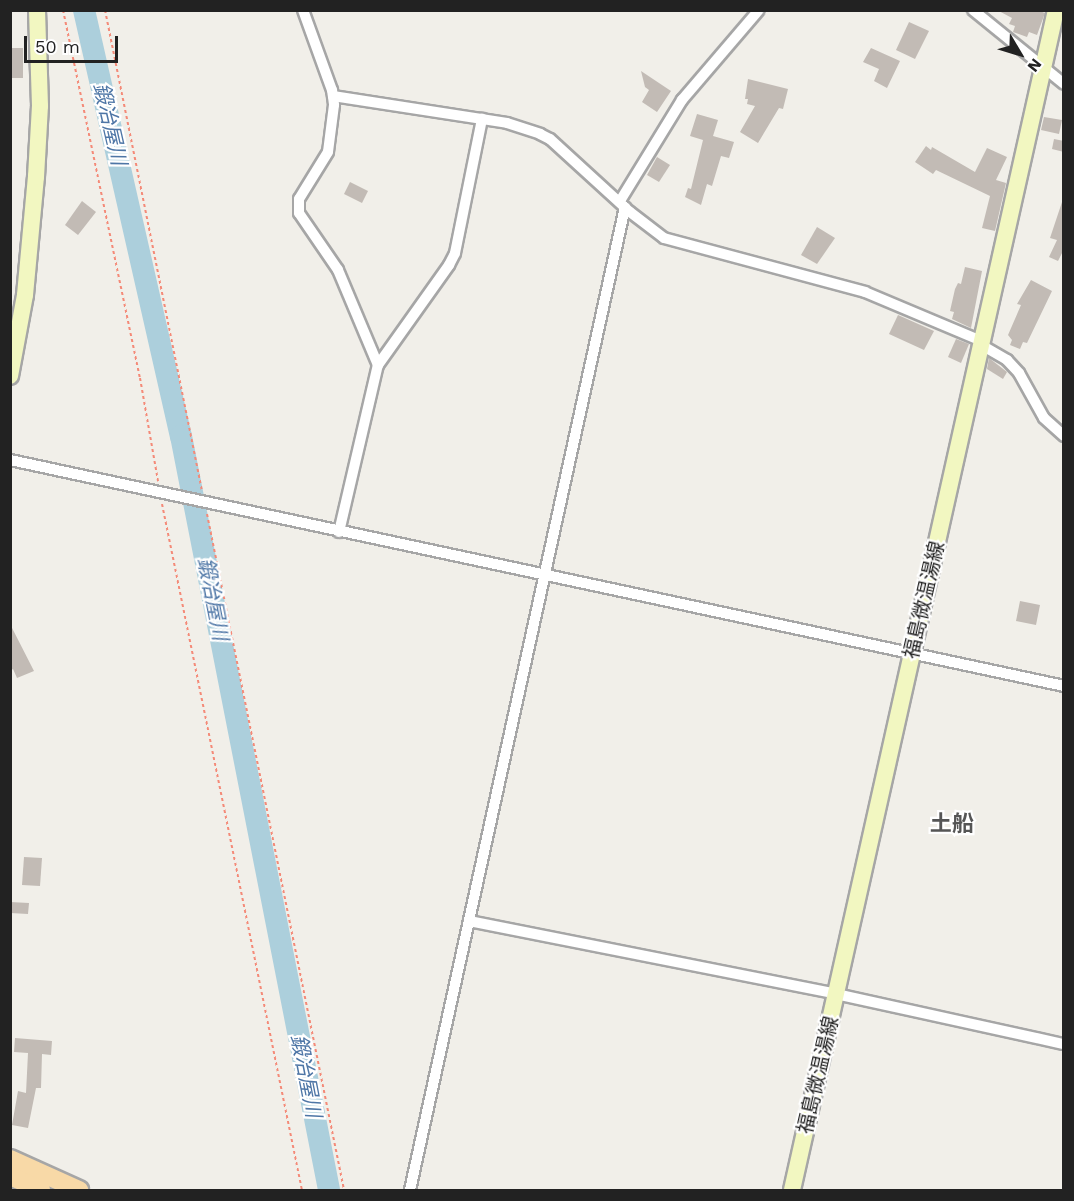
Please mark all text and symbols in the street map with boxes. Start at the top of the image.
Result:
scale bar [27,24,122,62]
north arrow [990,24,1050,84]
text: 50 m [35,36,80,57]
text: N [1023,55,1046,76]
water label: 鍛冶屋川 [88,80,132,168]
street label: 福島微温湯線 [899,539,949,661]
water label: 鍛冶屋川 [193,555,233,643]
district label: 土船 [930,811,974,837]
street label: 福島微温湯線 [793,1014,843,1136]
water label: 鍛冶屋川 [286,1032,326,1120]

